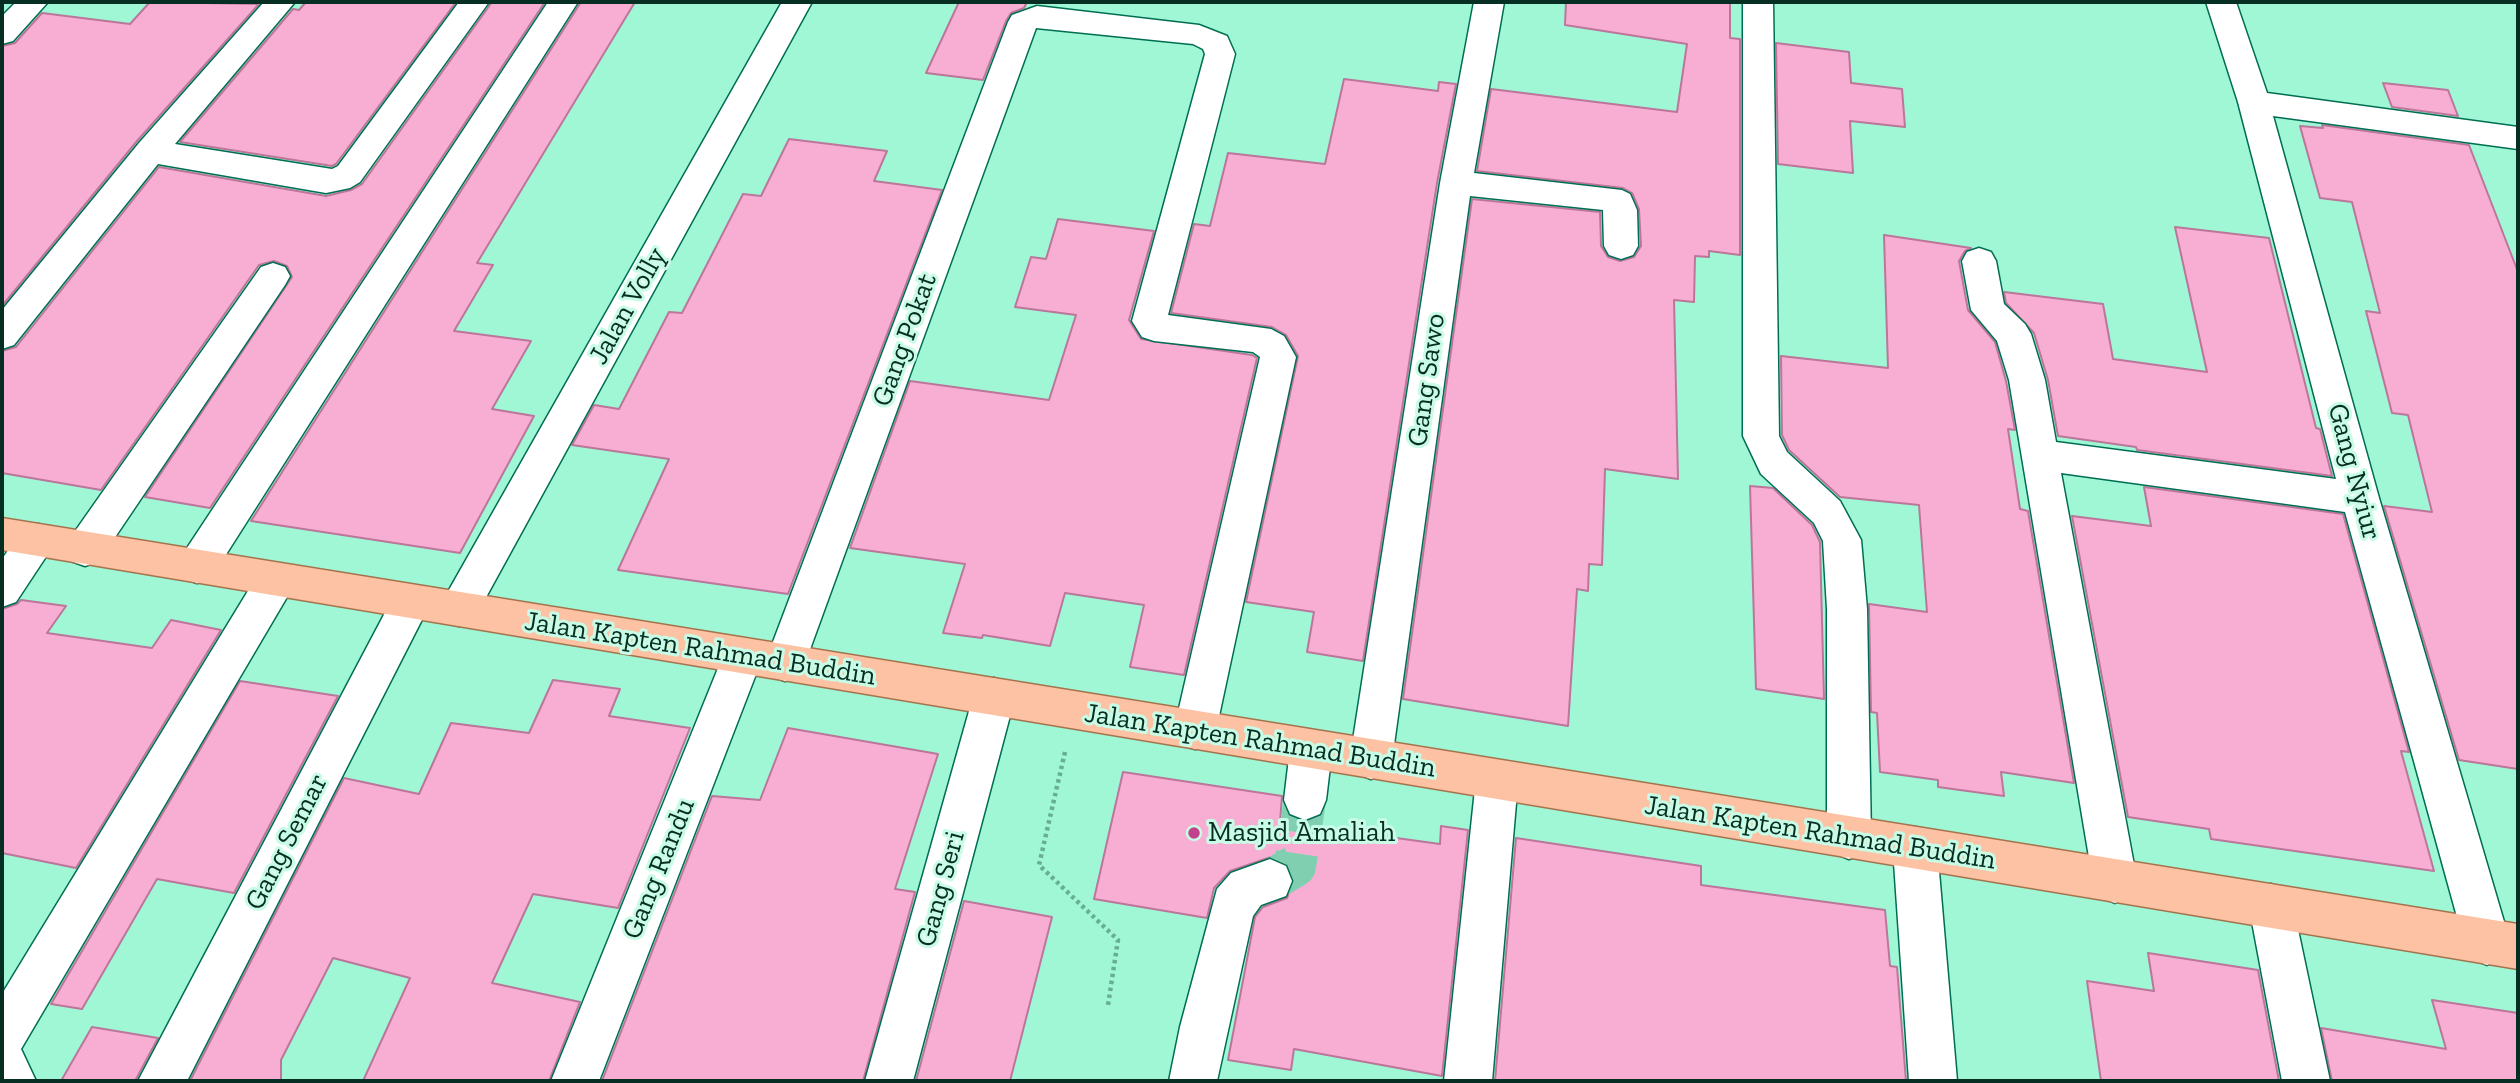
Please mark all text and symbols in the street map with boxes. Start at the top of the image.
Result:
street label: Jalan Volly [582,242,674,370]
street label: Gang Pokat [865,269,945,411]
street label: Gang Sawo [1401,311,1453,449]
street label: Gang Nyiur [2320,400,2388,544]
street label: Jalan Kapten Rahmad Buddin [522,605,878,693]
street label: Jalan Kapten Rahmad Buddin [1082,697,1438,785]
street label: Gang Semar [238,768,336,916]
street label: Jalan Kapten Rahmad Buddin [1642,789,1998,877]
street label: Gang Randu [616,794,702,944]
place label: Masjid Amaliah [1208,816,1395,850]
marker: Masjid Amaliah [1186,825,1202,841]
street label: Gang Seri [909,828,973,950]

